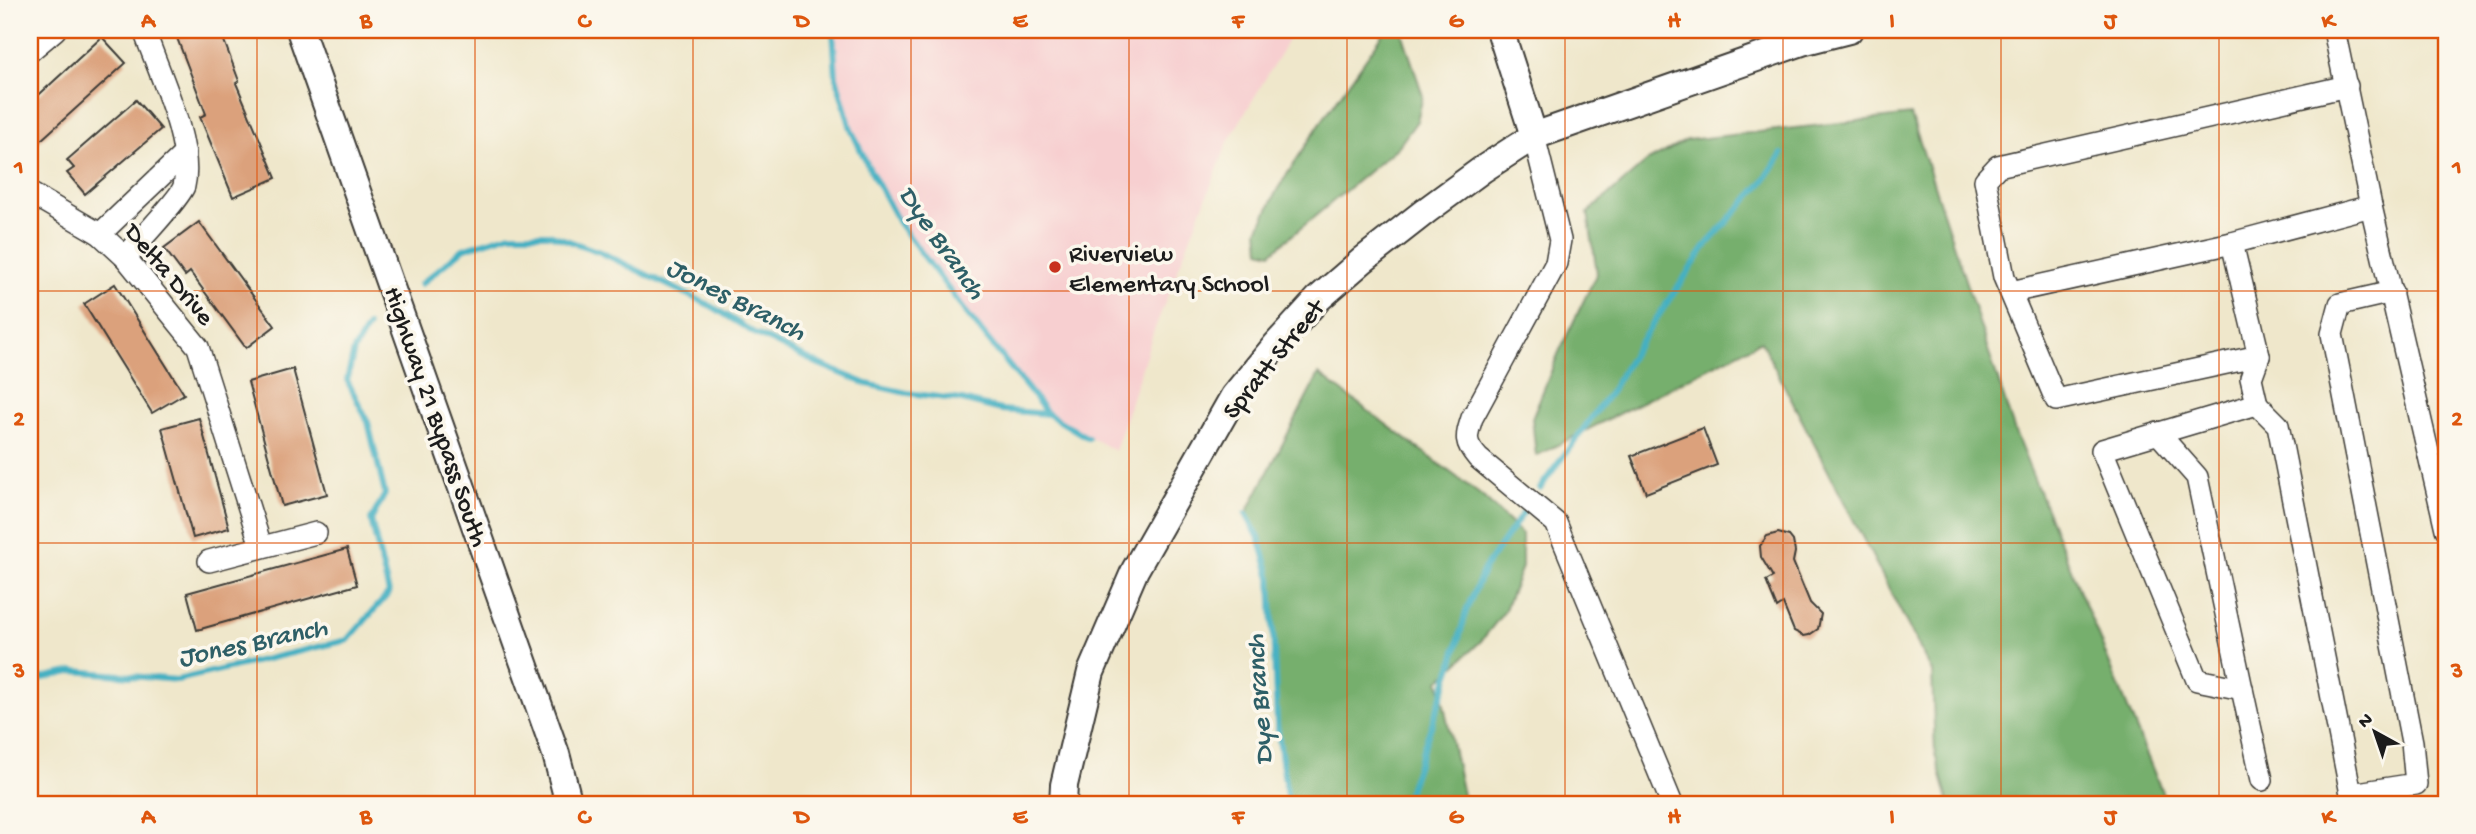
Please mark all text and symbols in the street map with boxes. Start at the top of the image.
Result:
text: A [140,9,156,36]
text: B [359,9,373,36]
text: C [578,9,593,36]
text: D [793,9,811,36]
text: E [1013,9,1029,36]
text: F [1231,9,1246,36]
text: G [1449,9,1465,36]
text: H [1667,9,1681,36]
text: I [1889,9,1895,36]
text: J [2103,9,2118,36]
text: K [2321,9,2338,36]
text: 1 [13,155,24,182]
text: 1 [2451,155,2462,182]
water label: Dye Branch [889,181,992,307]
street label: Delta Drive [115,217,220,334]
place label: Riverview Elementary School [1069,241,1269,302]
water label: Jones Branch [660,252,811,351]
marker: Riverview Elementary School [1047,259,1063,275]
street label: Highway 21 Bypass South [375,283,493,552]
street label: Spratt Street [1218,293,1335,427]
text: 2 [13,407,25,434]
text: 2 [2451,407,2463,434]
water label: Jones Branch [175,612,331,676]
water label: Dye Branch [1240,632,1283,766]
text: 3 [12,659,25,686]
text: 3 [2450,659,2463,686]
north arrow [2340,698,2410,768]
text: N [2354,709,2378,734]
text: A [140,805,156,832]
text: B [359,805,373,832]
text: C [578,805,593,832]
text: D [793,805,811,832]
text: E [1013,805,1029,832]
text: F [1231,805,1246,832]
text: G [1449,805,1465,832]
text: H [1667,805,1681,832]
text: I [1889,805,1895,832]
text: J [2103,805,2118,832]
text: K [2321,805,2338,832]

